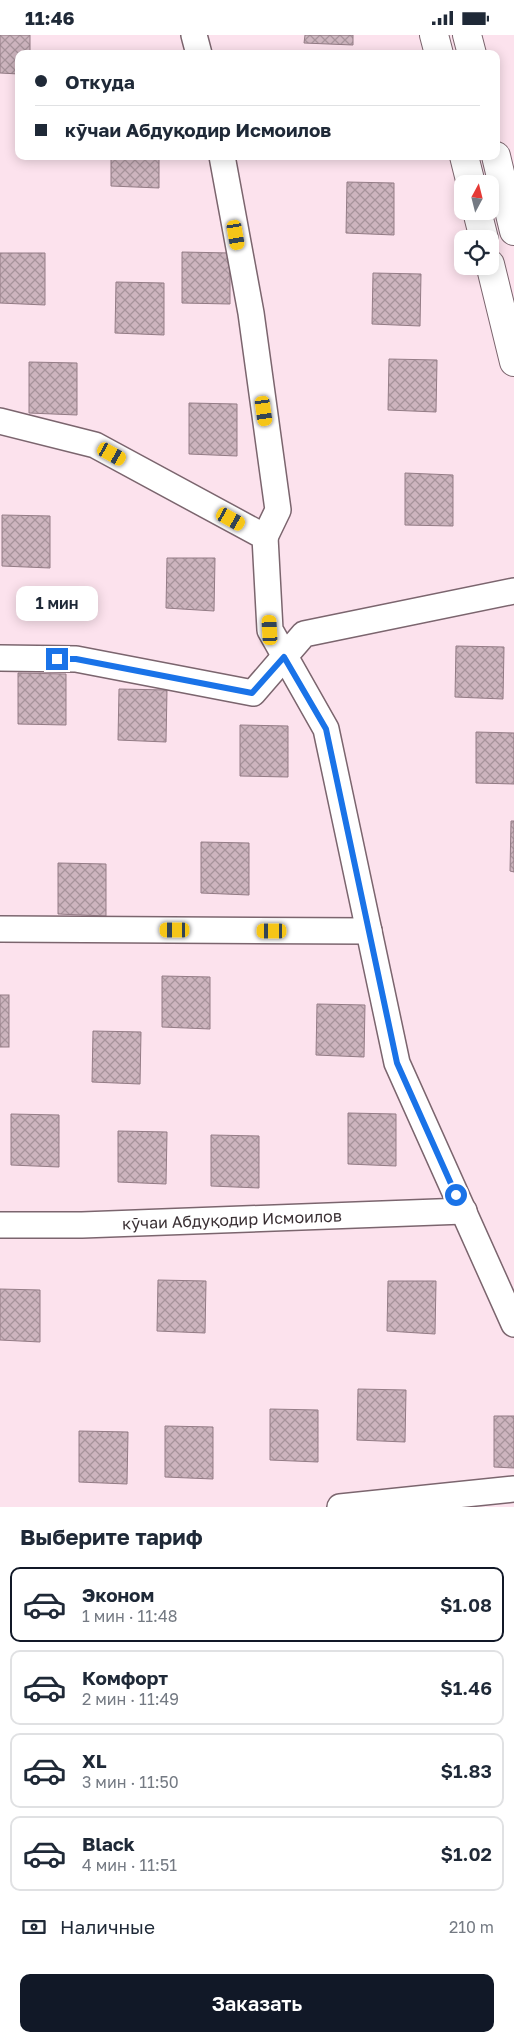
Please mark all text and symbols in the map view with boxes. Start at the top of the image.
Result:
text: 11:46 [25,6,75,29]
text: Откуда [65,70,135,93]
text: кӯчаи Абдуқодир Исмоилов [65,118,331,141]
north arrow [454,175,499,220]
map controls [454,175,499,275]
car [226,219,245,251]
button: locate [454,230,499,275]
car [254,395,273,427]
car [95,440,128,468]
car [214,505,247,533]
callout: 1 мин [16,587,98,621]
text: 1 мин [35,593,79,613]
car [261,615,278,645]
route end [46,648,68,670]
car [160,923,190,938]
car [257,924,287,939]
route start [445,1184,467,1206]
street label: кӯчаи Абдуқодир Исмоилов [122,1205,342,1234]
text: Выберите тариф [20,1523,203,1550]
icon: car [22,1582,67,1627]
text: Эконом [82,1583,154,1606]
text: $1.08 [440,1593,492,1616]
text: 1 мин · 11:48 [82,1606,177,1626]
icon: car [22,1665,67,1710]
text: Комфорт [82,1666,168,1689]
text: $1.46 [440,1676,492,1699]
text: 2 мин · 11:49 [82,1689,179,1709]
icon: car [22,1748,67,1793]
text: XL [82,1749,107,1772]
text: $1.83 [441,1759,492,1782]
text: 3 мин · 11:50 [82,1772,179,1792]
icon: car [22,1831,67,1876]
text: Black [82,1832,135,1855]
text: $1.02 [440,1842,492,1865]
text: 4 мин · 11:51 [82,1855,177,1875]
icon: cash [20,1913,48,1941]
text: Наличные [60,1915,155,1938]
text: 210 m [449,1917,494,1937]
button: Заказать [20,1974,494,2032]

